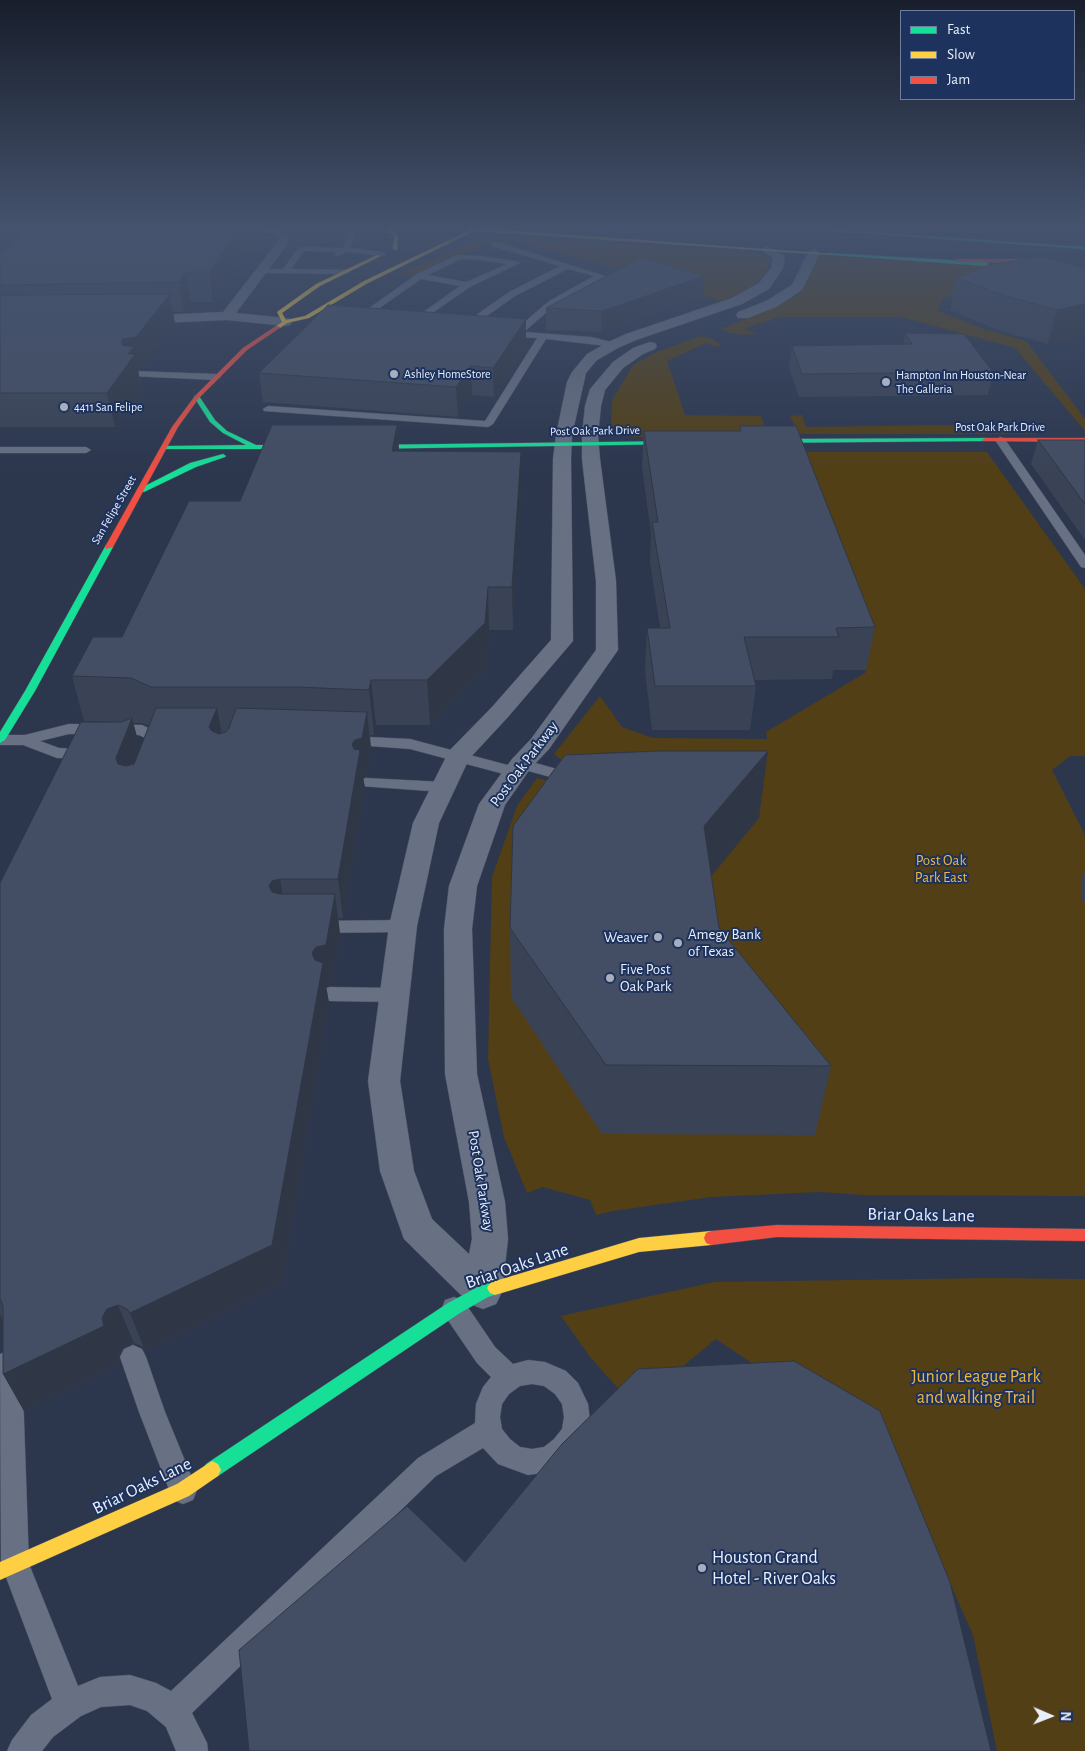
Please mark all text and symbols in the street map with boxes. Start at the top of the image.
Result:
legend [900,10,1075,100]
text: Fast [947,22,970,37]
text: Slow [947,47,975,62]
text: Jam [947,72,970,87]
place label: Ashley HomeStore [404,367,491,381]
marker: Ashley HomeStore [388,368,400,380]
place label: Hampton Inn Houston-Near The Galleria [896,368,1026,396]
marker: Hampton Inn Houston-Near The Galleria [880,376,892,388]
place label: 4411 San Felipe [74,400,143,414]
marker: 4411 San Felipe [58,401,70,413]
street label: Post Oak Park Drive [955,420,1045,434]
street label: Post Oak Park Drive [550,423,640,439]
street label: San Felipe Street [88,473,140,547]
street label: Post Oak Parkway [486,718,562,810]
park label: Post Oak Park East [915,851,967,886]
place label: Amegy Bank of Texas [688,925,761,960]
place label: Weaver [604,928,648,946]
marker: Weaver [652,931,664,943]
marker: Amegy Bank of Texas [672,937,684,949]
place label: Five Post Oak Park [620,960,672,995]
marker: Five Post Oak Park [604,972,616,984]
street label: Post Oak Parkway [464,1129,498,1233]
street label: Briar Oaks Lane [867,1203,975,1227]
street label: Briar Oaks Lane [463,1238,571,1294]
park label: Junior League Park and walking Trail [911,1366,1041,1408]
street label: Briar Oaks Lane [89,1453,195,1519]
place label: Houston Grand Hotel - River Oaks [712,1547,836,1590]
marker: Houston Grand Hotel - River Oaks [696,1562,708,1574]
north arrow [1025,1691,1075,1741]
text: N [1058,1711,1072,1721]

